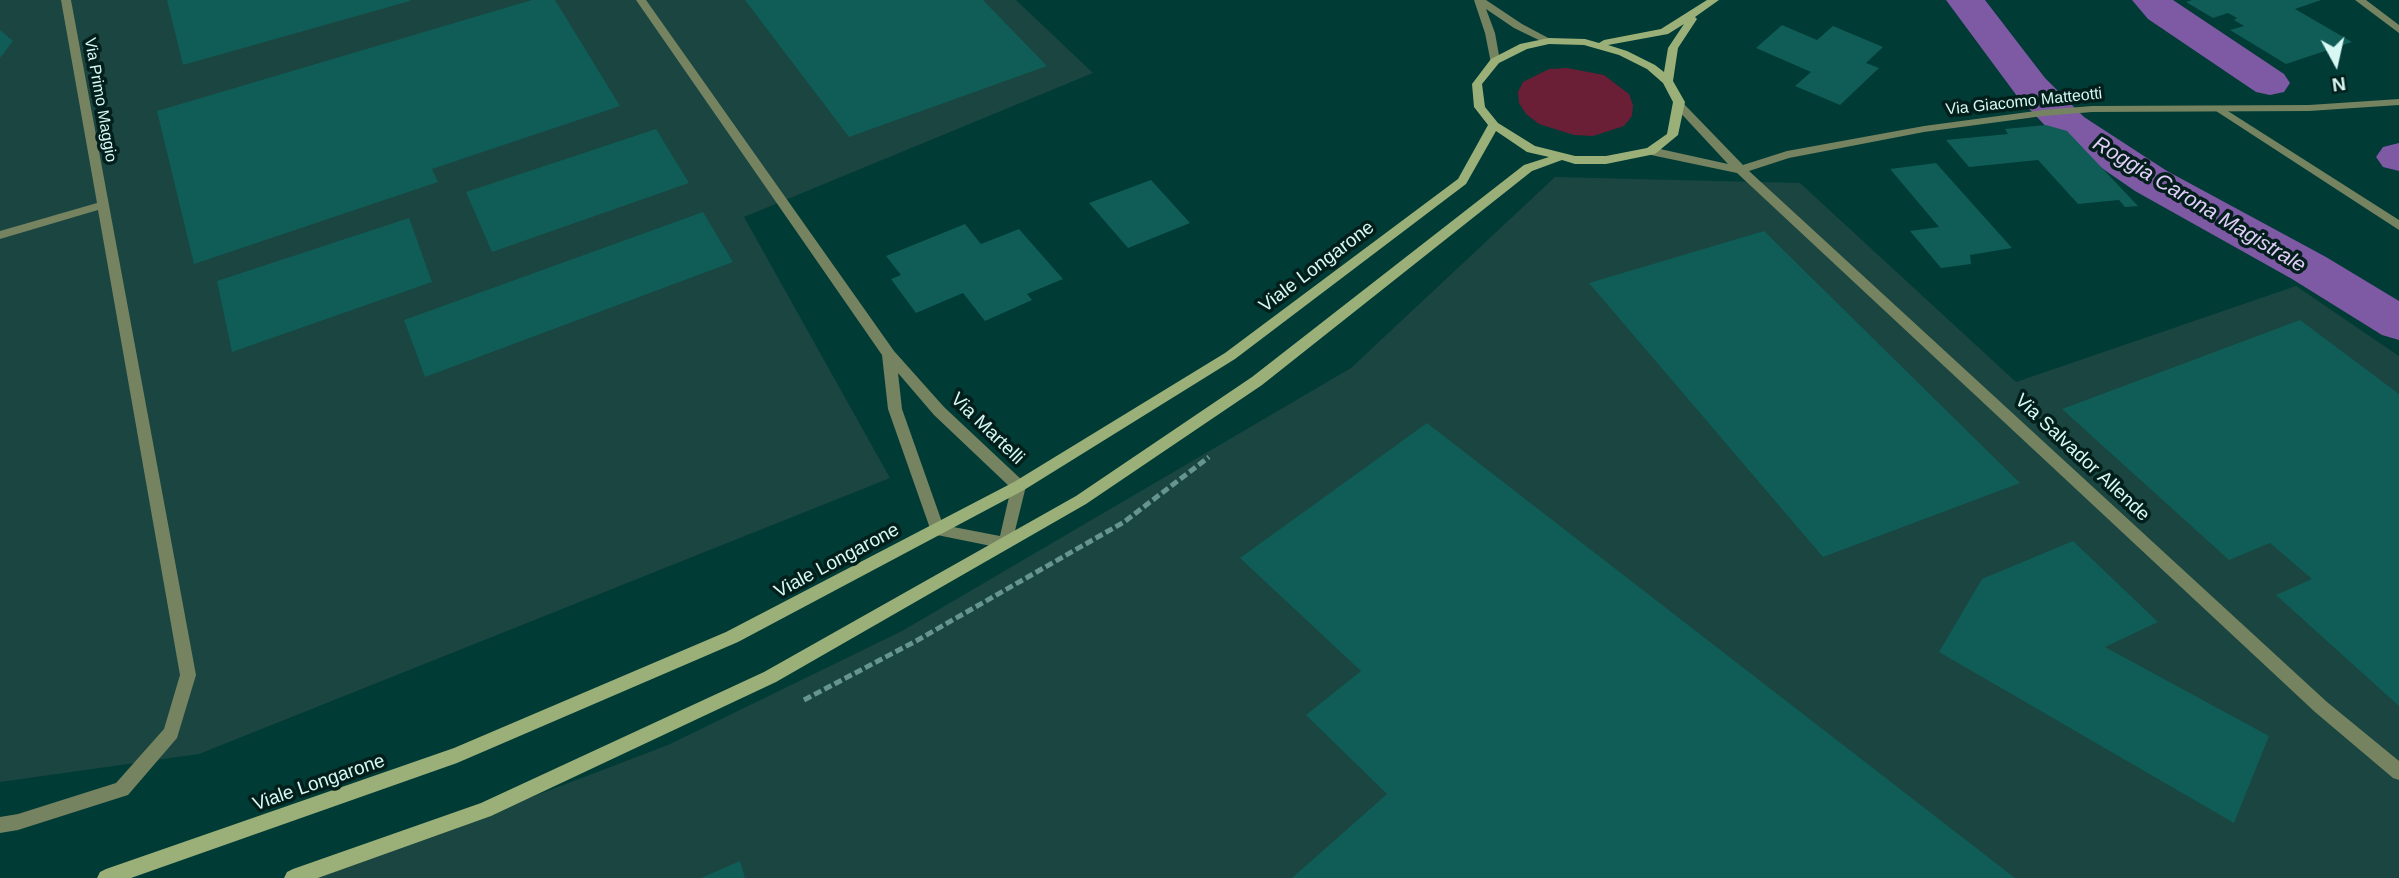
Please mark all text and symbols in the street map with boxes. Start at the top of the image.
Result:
north arrow [2301,28,2371,98]
street label: Via Primo Maggio [80,36,120,164]
text: N [2331,73,2347,96]
street label: Via Giacomo Matteotti [1945,84,2103,120]
water label: Roggia Carona Magistrale [2088,131,2310,279]
street label: Viale Longarone [1255,216,1379,318]
street label: Via Martelli [945,388,1029,470]
street label: Via Salvador Allende [2010,390,2154,526]
street label: Viale Longarone [771,519,903,603]
street label: Viale Longarone [250,750,388,816]

